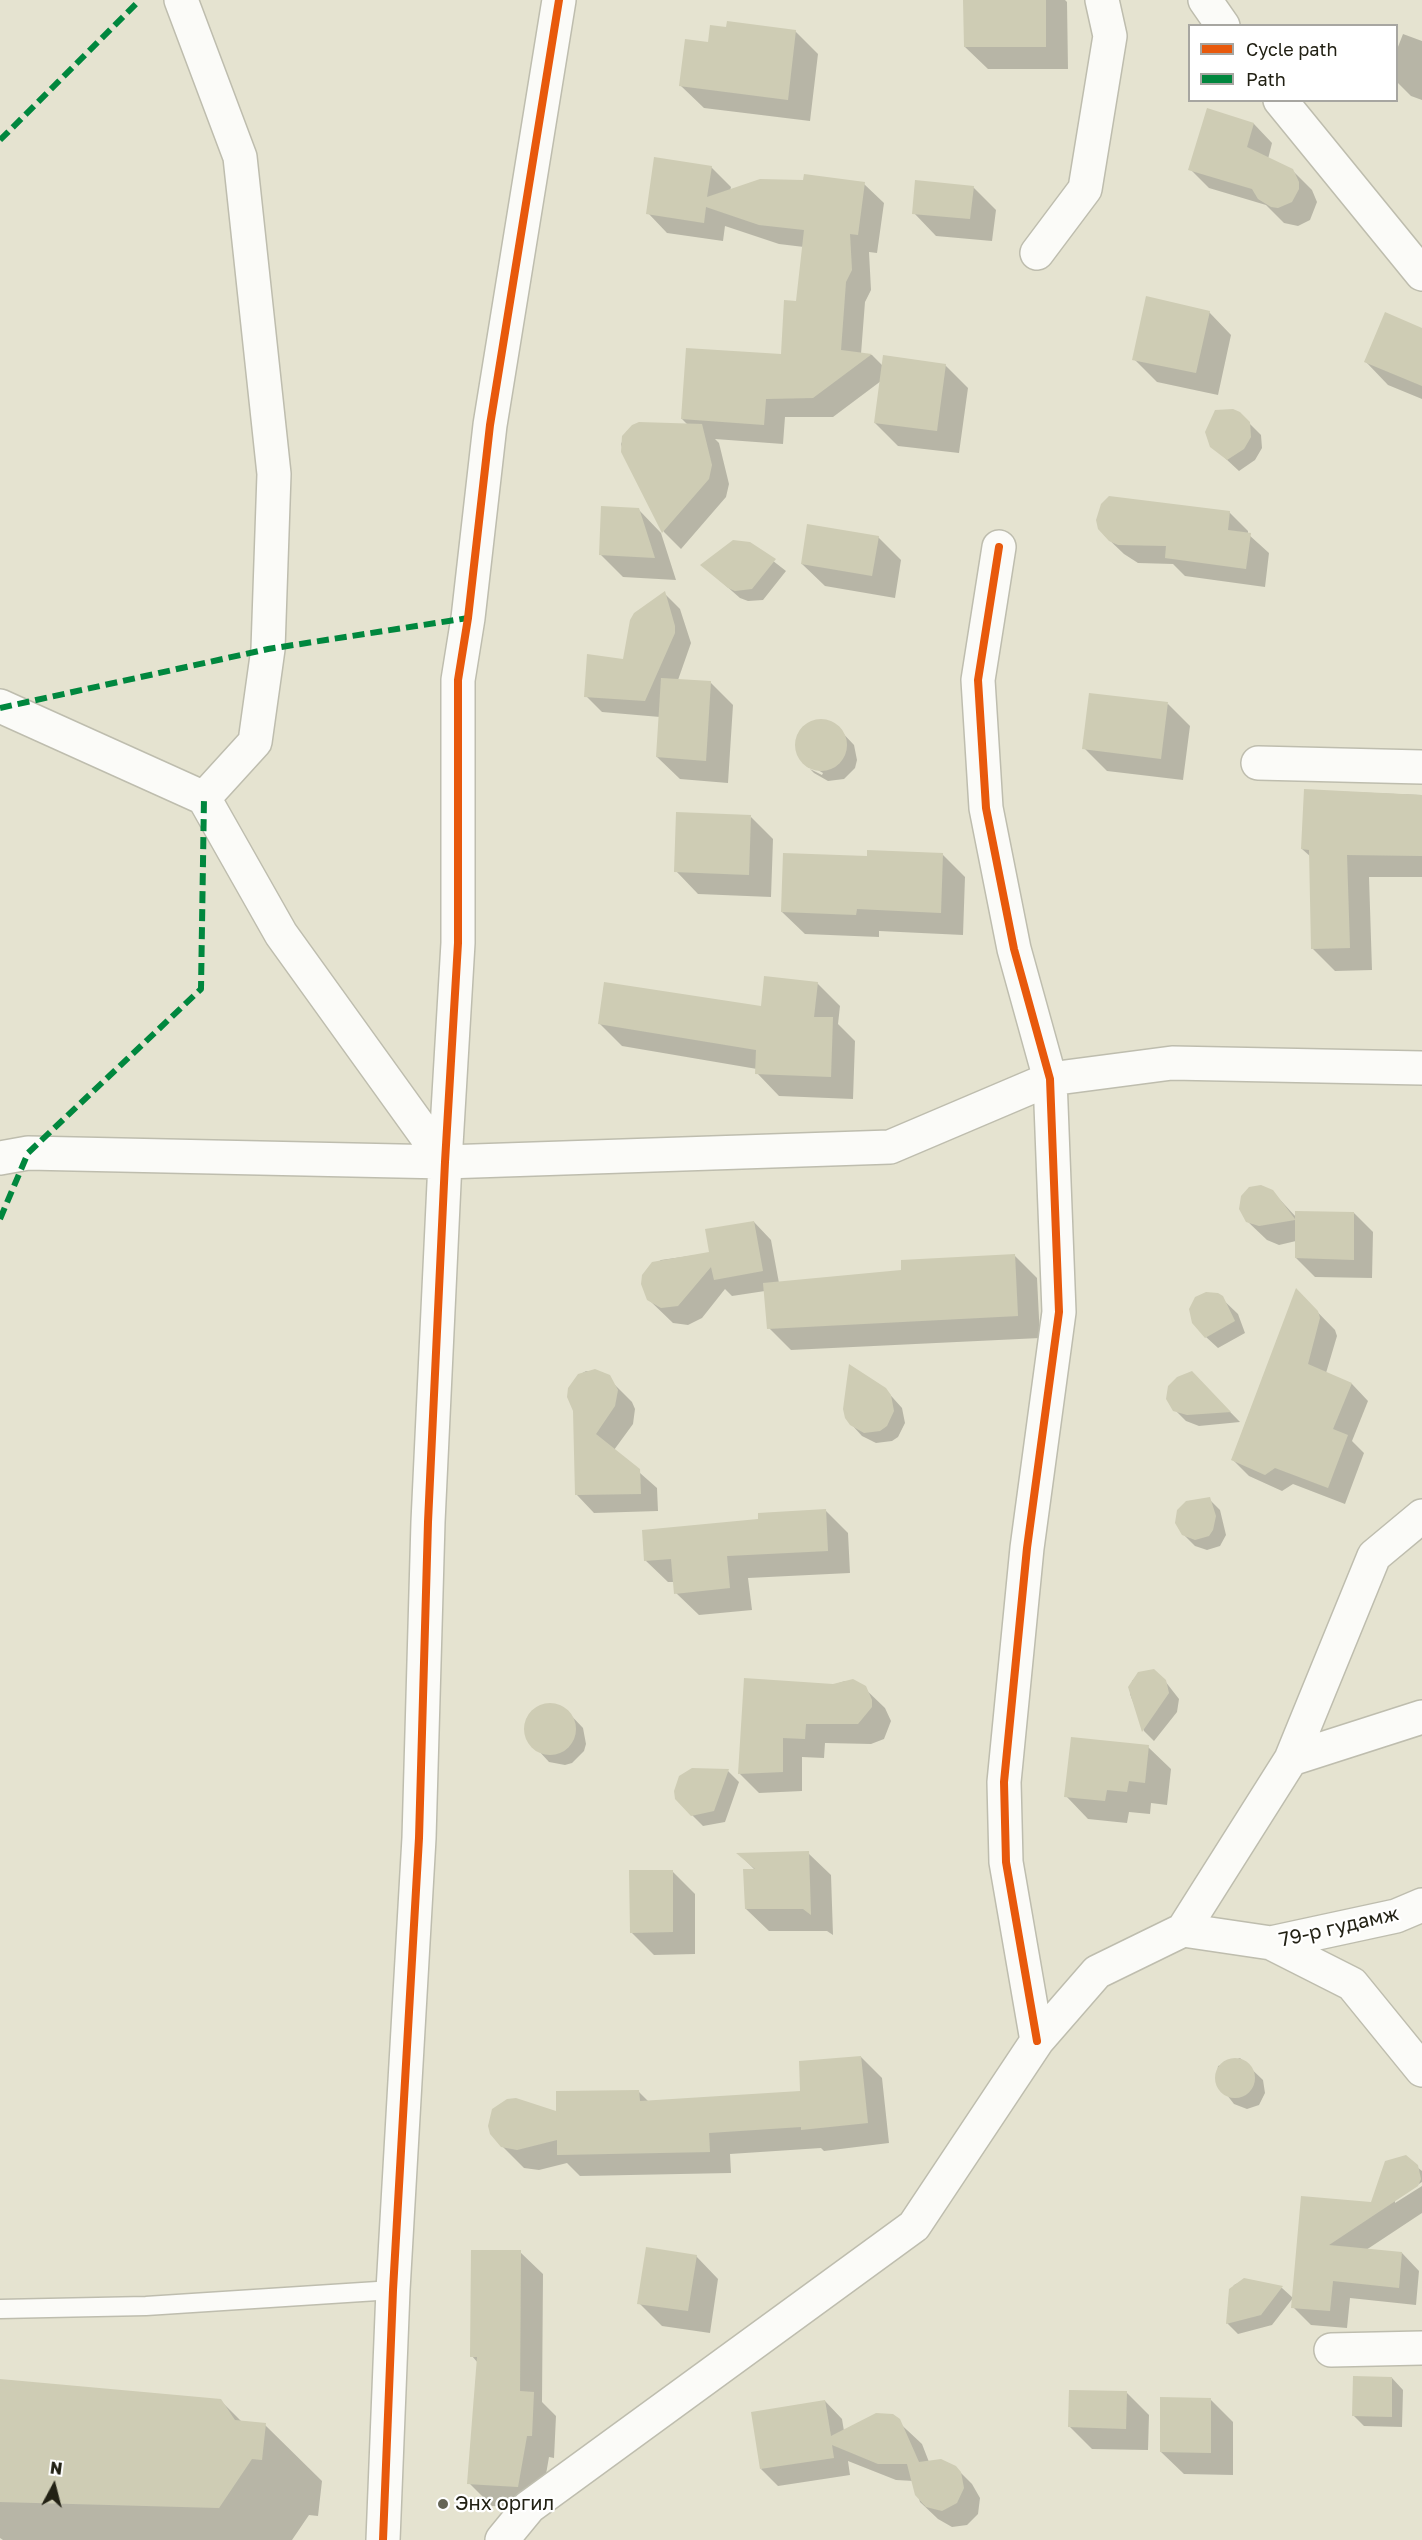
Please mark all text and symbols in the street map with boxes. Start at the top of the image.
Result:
legend [1188,24,1398,102]
text: Cycle path [1246,38,1338,60]
text: Path [1246,68,1286,90]
street label: 79-р гудамж [1277,1902,1401,1952]
north arrow [24,2456,84,2516]
text: N [49,2457,63,2479]
place label: Энх оргил [455,2492,554,2516]
marker: Энх оргил [436,2497,450,2511]

